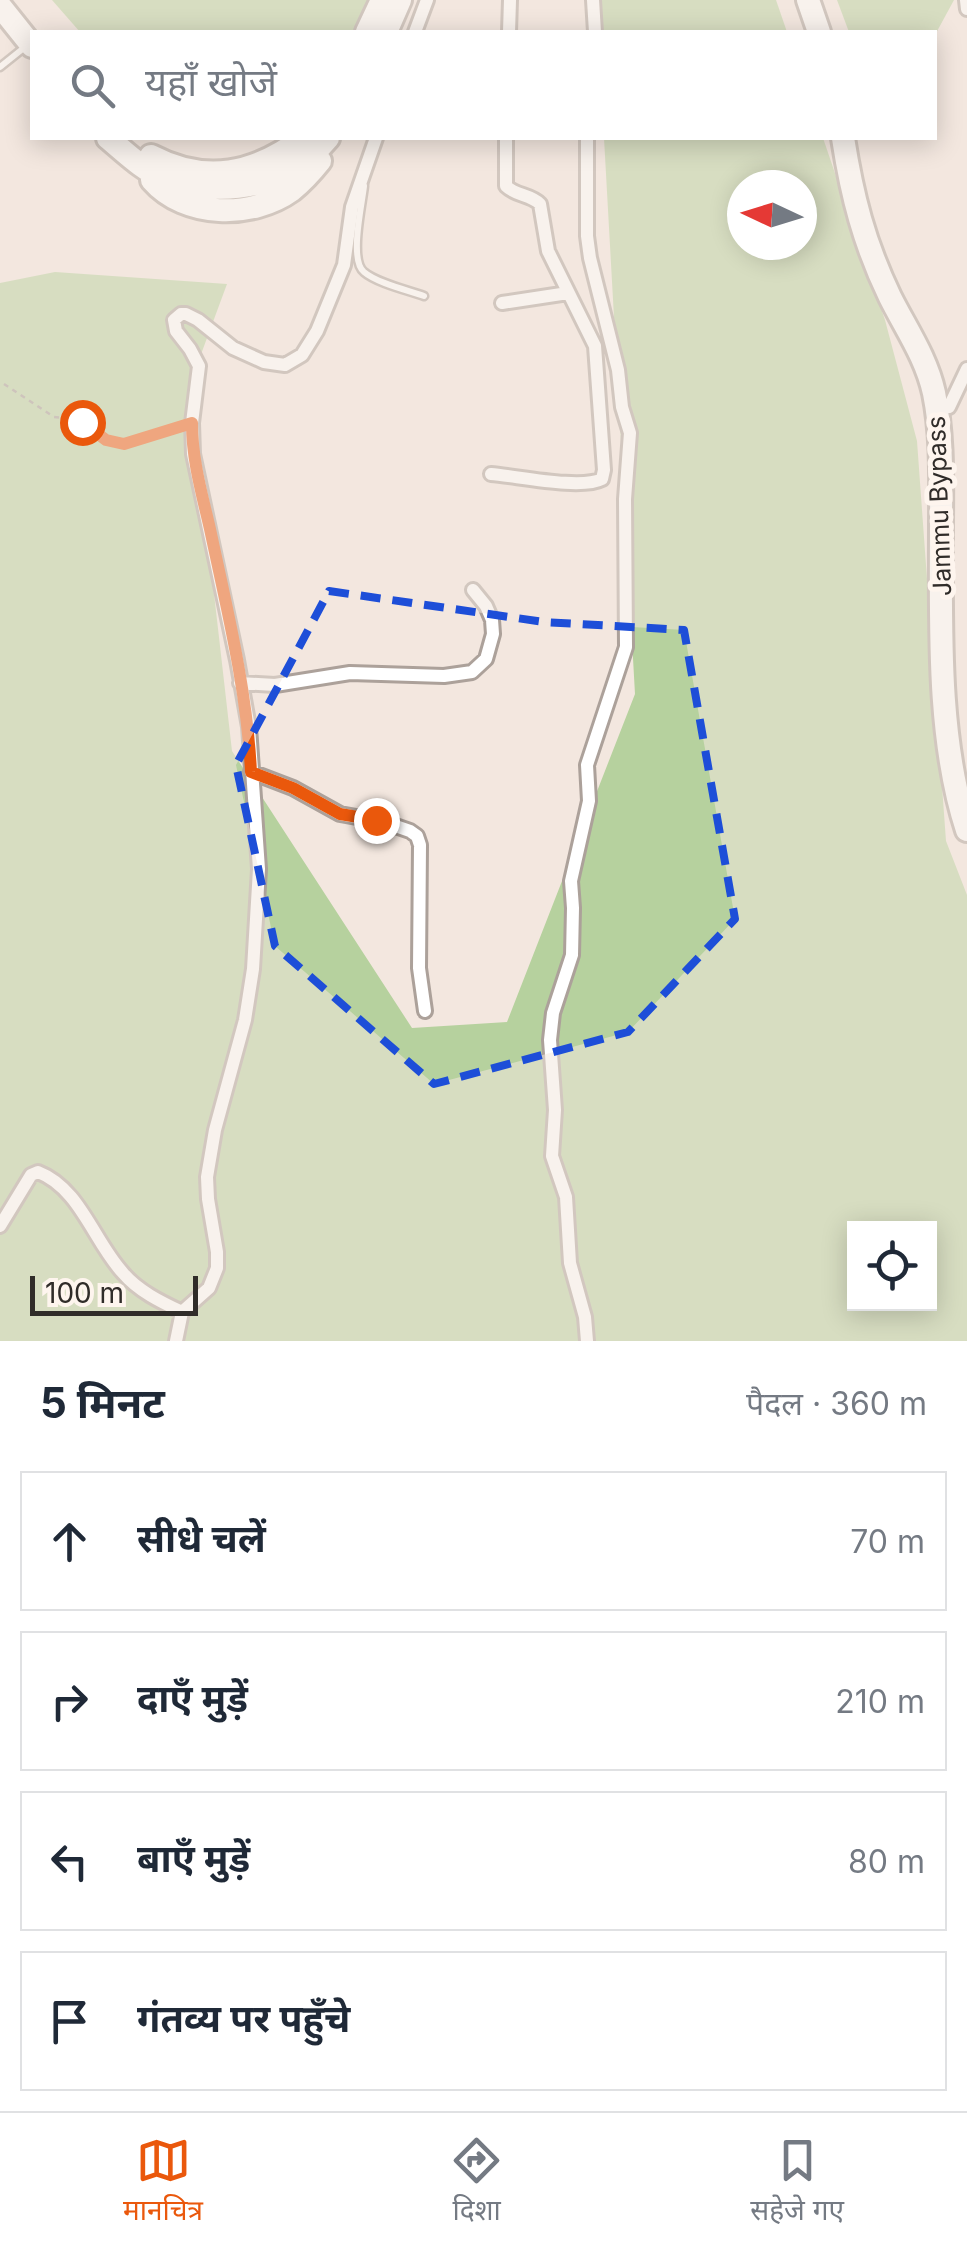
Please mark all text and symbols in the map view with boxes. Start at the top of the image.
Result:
search box [30,30,937,140]
icon: search [65,58,120,113]
text: यहाँ खोजें [145,59,277,105]
north arrow [727,170,817,260]
route start [60,400,106,446]
street label: Jammu Bypass [921,415,957,597]
route end [354,798,400,844]
map controls [847,1221,937,1311]
button: locate [847,1221,937,1311]
scale bar [30,1271,198,1316]
text: 100 m [45,1276,124,1310]
text: 5 मिनट [40,1377,165,1428]
text: पैदल · 360 m [746,1384,927,1423]
icon: ahead [42,1514,97,1569]
text: सीधे चलें [137,1515,266,1561]
text: 70 m [850,1522,925,1561]
icon: right [42,1674,97,1729]
text: दाएँ मुड़ें [137,1675,248,1721]
text: 210 m [835,1682,925,1721]
icon: left [42,1834,97,1889]
text: बाएँ मुड़ें [137,1835,250,1881]
text: 80 m [848,1842,925,1881]
icon: arrive [42,1994,97,2049]
text: गंतव्य पर पहुँचे [137,1995,350,2041]
tab: मानचित्र [123,2133,203,2231]
tab: दिशा [449,2133,504,2231]
tab: सहेजे गए [750,2133,844,2231]

